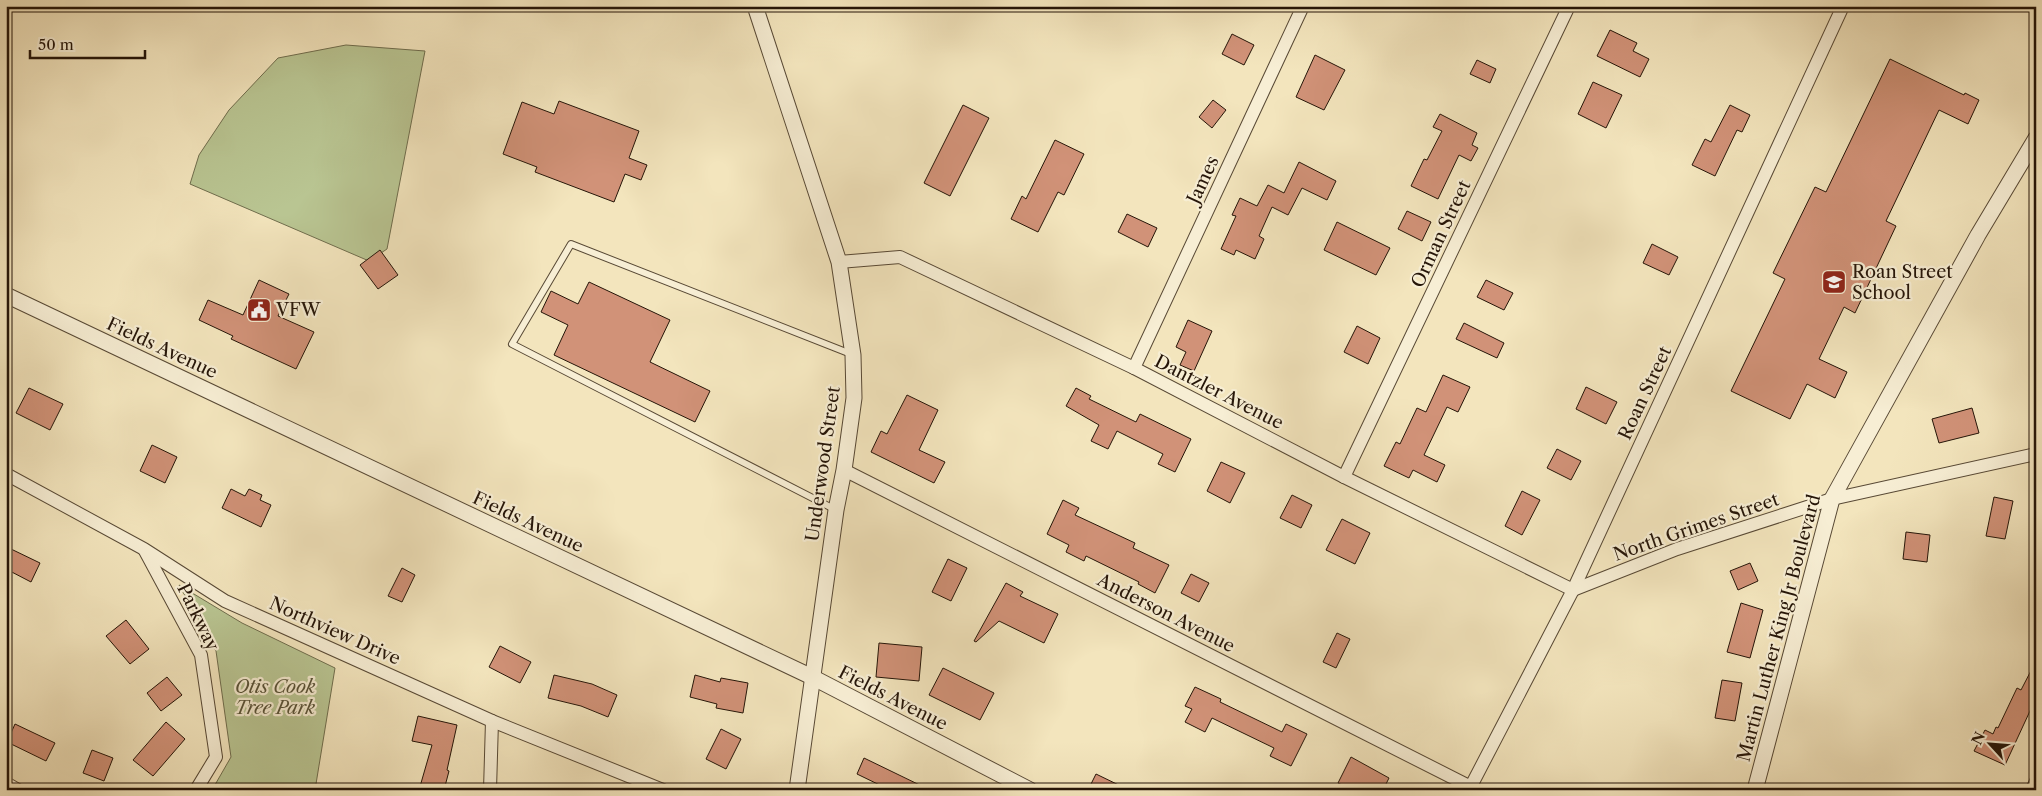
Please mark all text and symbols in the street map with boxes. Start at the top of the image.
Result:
scale bar [30,28,145,60]
text: 50 m [38,35,74,54]
street label: James [1181,153,1224,210]
street label: Orman Street [1407,176,1476,291]
place label: Roan Street School [1852,261,1953,304]
school or university icon: Roan Street School [1821,269,1847,295]
public building icon: VFW [246,297,272,323]
place label: VFW [275,299,322,321]
street label: Fields Avenue [103,313,221,383]
street label: Roan Street [1614,342,1677,443]
street label: Dantzler Avenue [1151,350,1287,434]
street label: Underwood Street [801,384,845,543]
street label: Fields Avenue [469,487,587,557]
street label: North Grimes Street [1610,488,1782,566]
street label: Martin Luther King Jr Boulevard [1733,492,1825,764]
street label: Anderson Avenue [1093,568,1238,657]
street label: Parkway [172,580,224,655]
street label: Northview Drive [266,592,404,670]
street label: Fields Avenue [835,661,951,735]
park label: Otis Cook Tree Park [235,676,316,719]
north arrow [1964,718,2014,768]
text: N [1968,729,1989,748]

